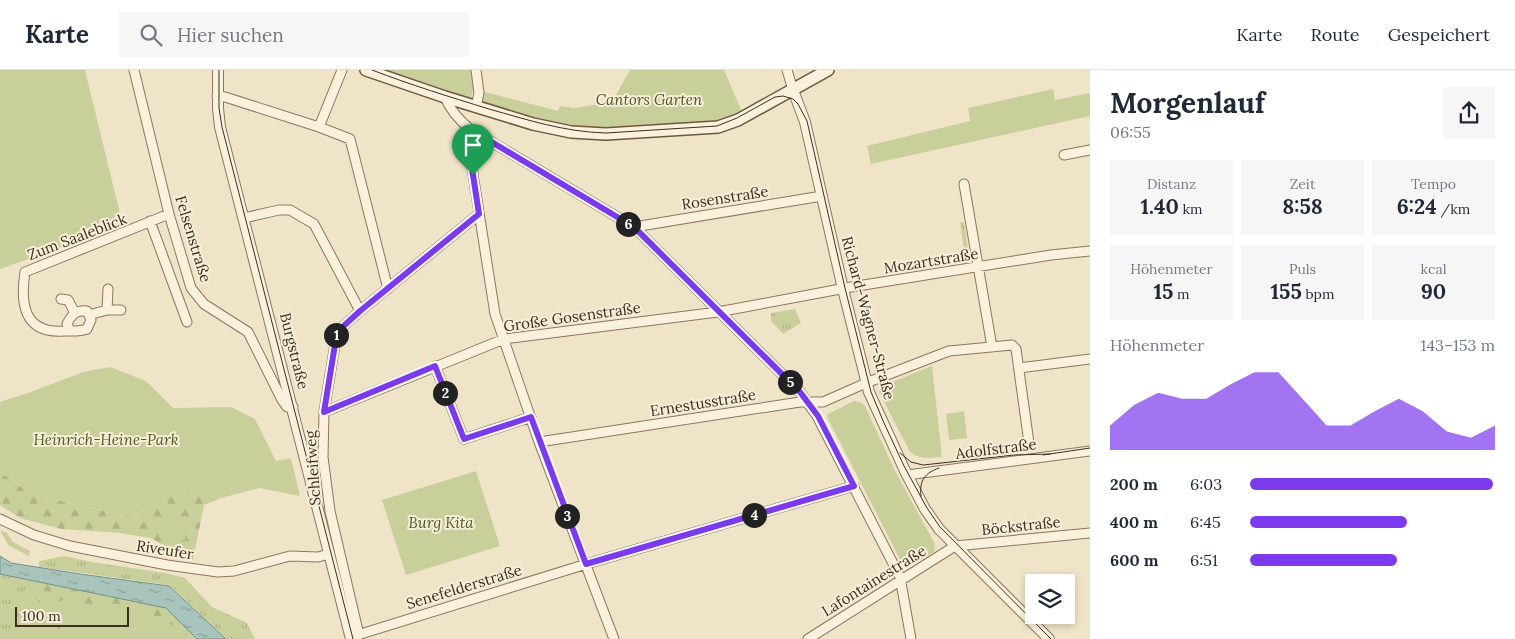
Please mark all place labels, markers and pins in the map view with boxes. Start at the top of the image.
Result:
pin [452,124,494,175]
pin: 6 [616,212,640,236]
pin: 1 [324,322,348,348]
pin: 5 [778,370,802,394]
pin: 2 [432,380,458,406]
pin: 4 [742,502,766,528]
pin: 3 [554,504,580,528]

